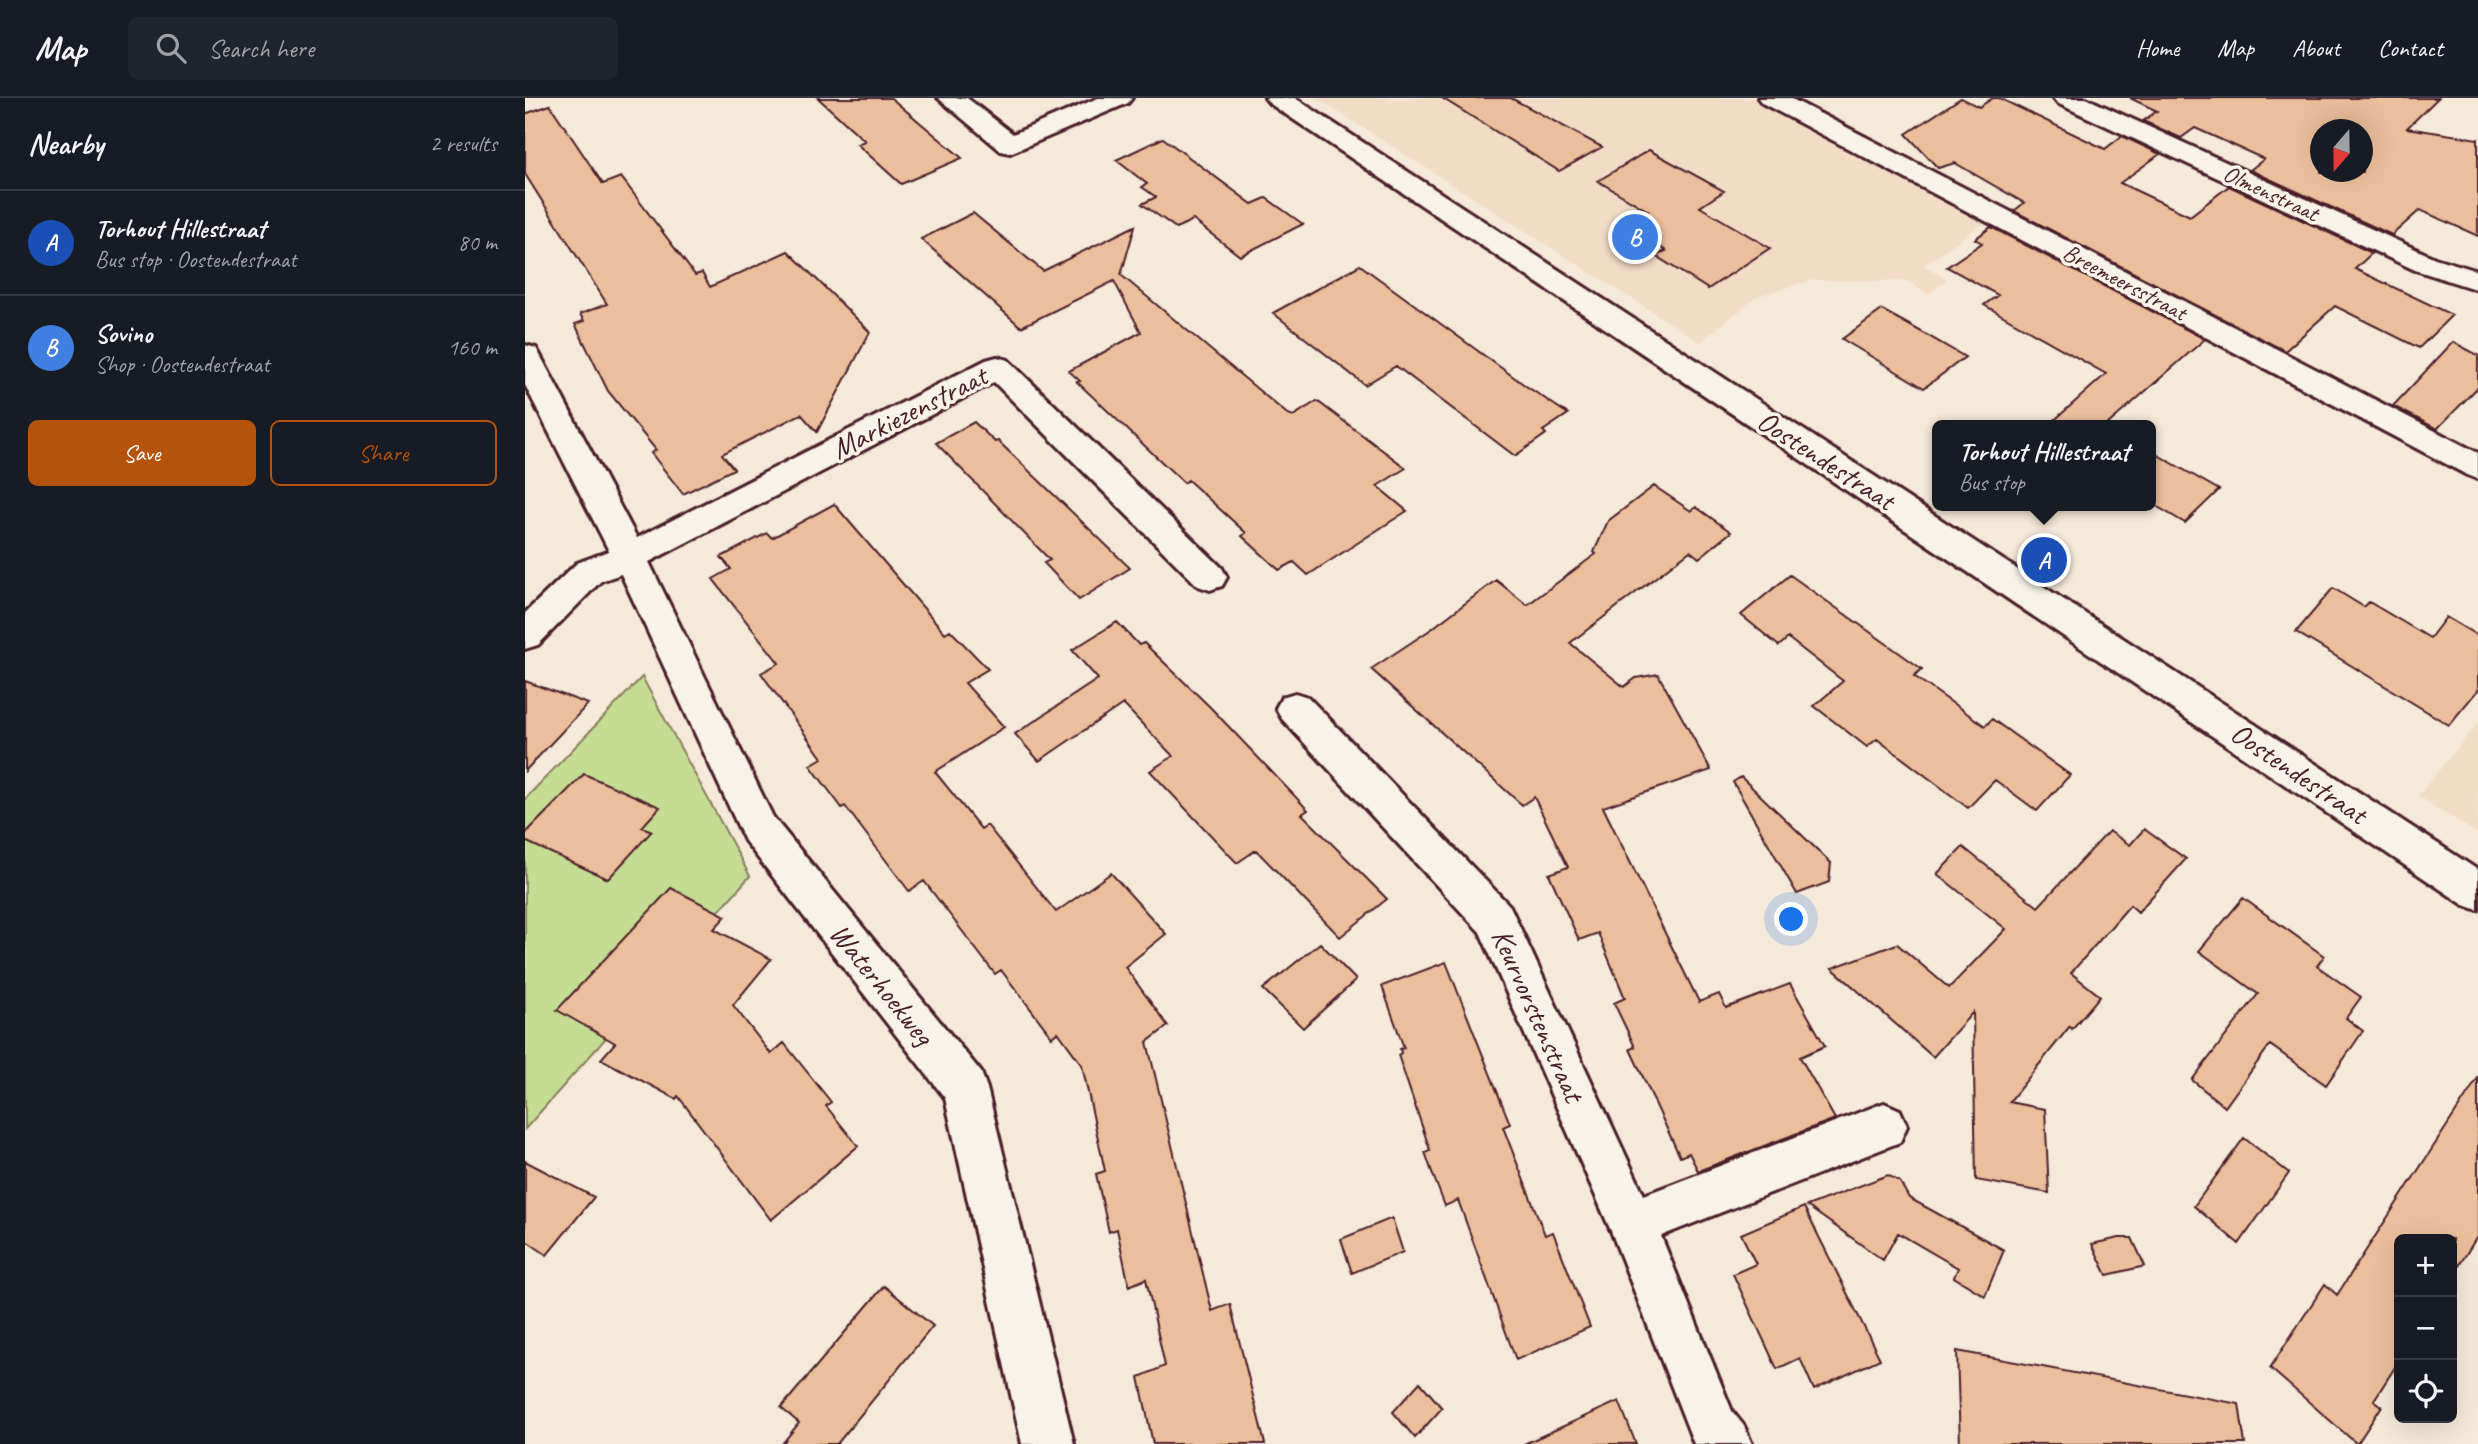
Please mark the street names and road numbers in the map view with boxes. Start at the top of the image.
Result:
street label: Olmenstraat [2218,158,2325,229]
street label: Breemeersstraat [2058,237,2194,328]
street label: Markiezenstraat [825,355,996,467]
street label: Oostendestraat [1750,401,1905,520]
street label: Oostendestraat [2223,713,2377,834]
street label: Waterhoekweg [821,915,944,1055]
street label: Keurvorstenstraat [1483,923,1594,1110]

